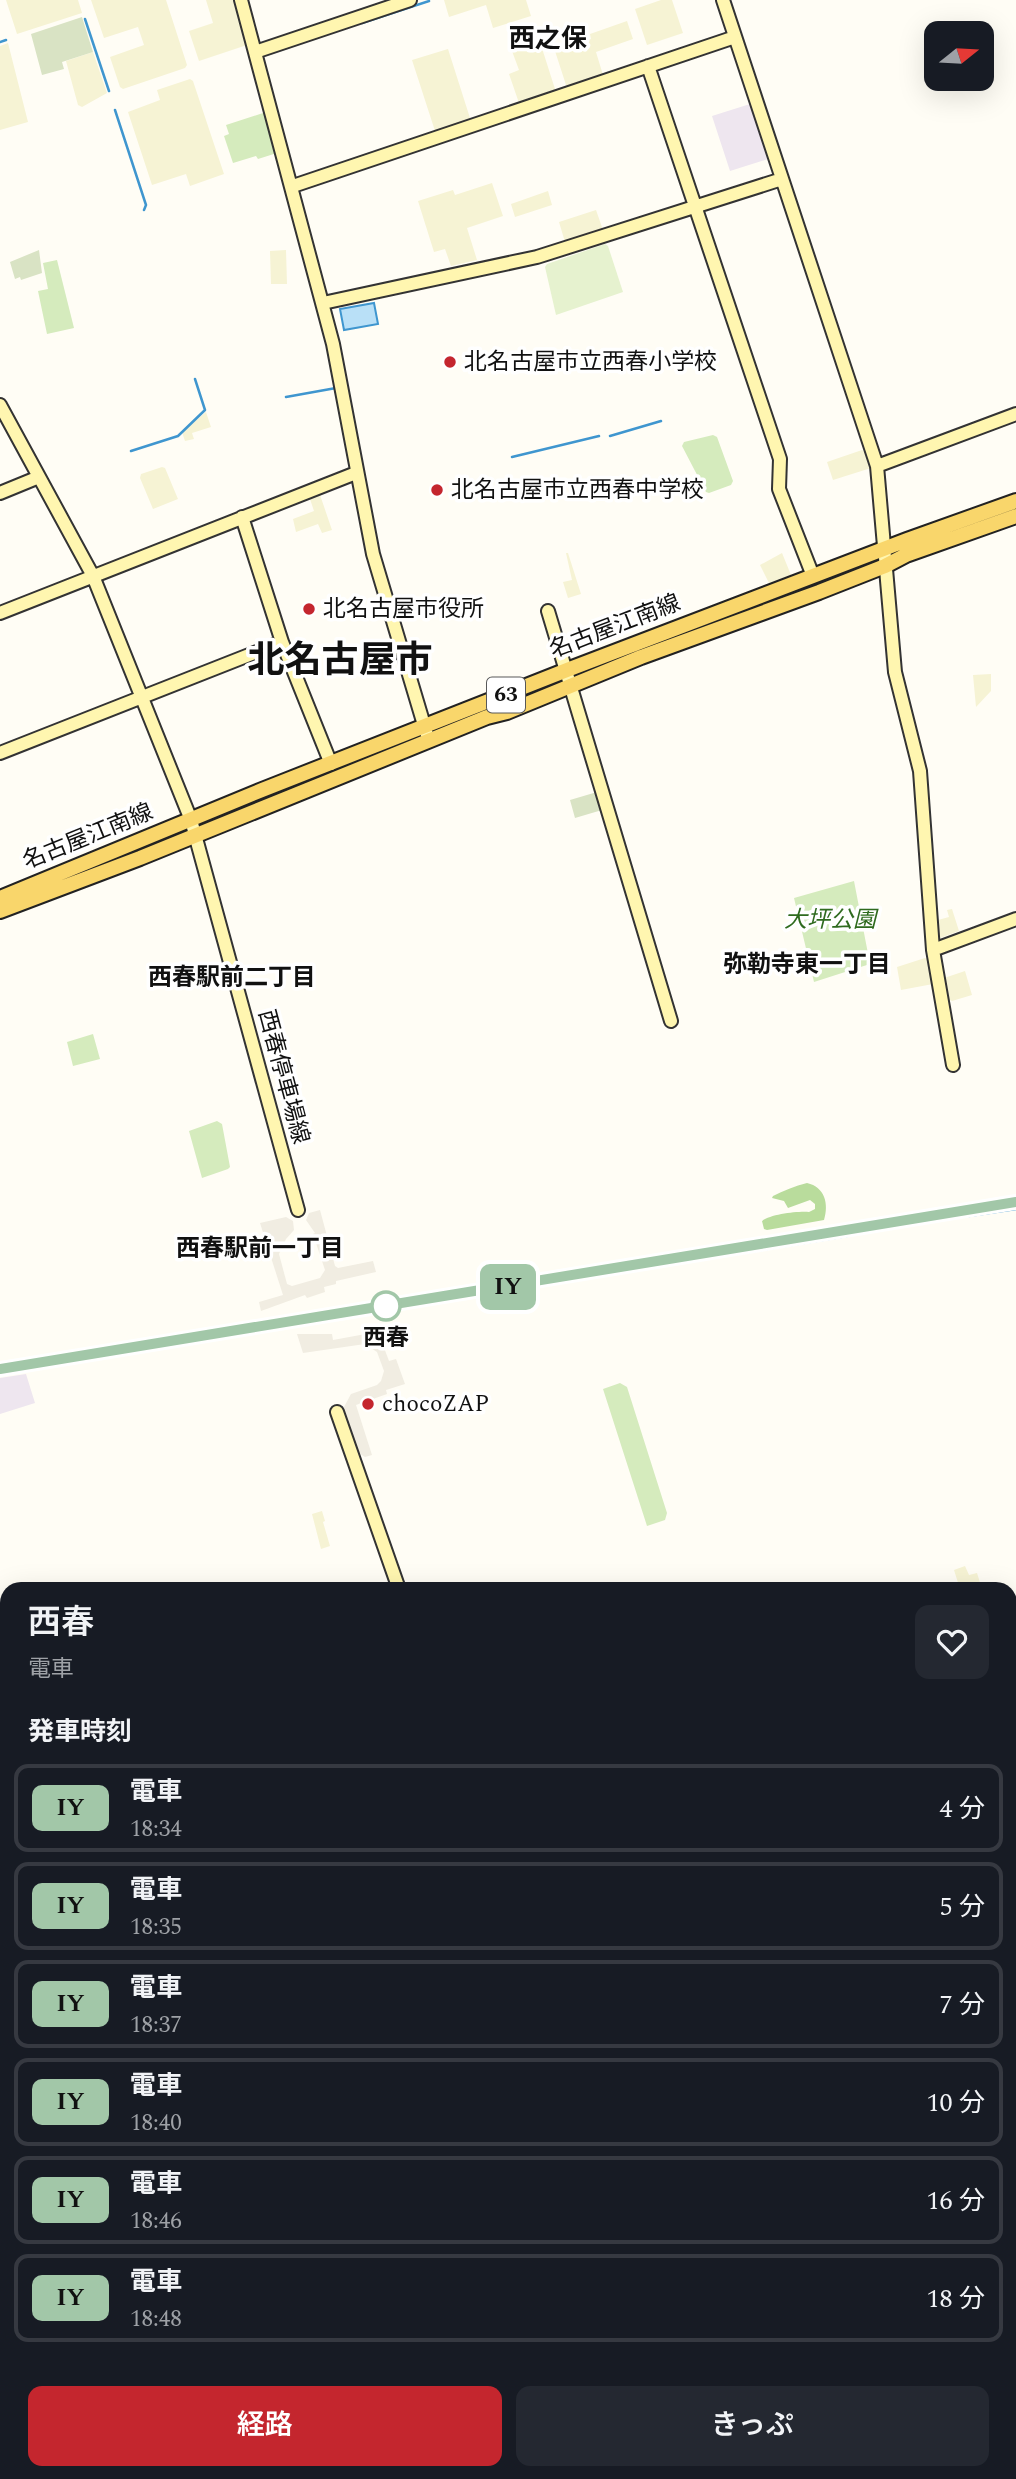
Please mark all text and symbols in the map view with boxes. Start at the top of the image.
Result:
district label: 西之保 [509,19,587,59]
north arrow [924,21,994,91]
map controls [924,21,994,91]
place label: 北名古屋市立西春小学校 [464,345,717,380]
marker: 北名古屋市立西春小学校 [442,354,458,370]
place label: 北名古屋市立西春中学校 [451,473,704,508]
marker: 北名古屋市立西春中学校 [429,482,445,498]
street label: 名古屋江南線 [544,586,686,668]
place label: 北名古屋市役所 [323,592,484,627]
marker: 北名古屋市役所 [301,601,317,617]
district label: 北名古屋市 [248,633,433,689]
road number: 63 [487,678,525,712]
street label: 名古屋江南線 [17,795,159,879]
park label: 大坪公園 [784,903,879,938]
district label: 弥勒寺東一丁目 [723,947,891,983]
district label: 西春駅前二丁目 [148,960,316,996]
street label: 西春停車場線 [248,1006,318,1148]
district label: 西春駅前一丁目 [176,1231,344,1267]
line badge: IY [476,1264,540,1310]
text: IY [494,1269,522,1305]
marker: 西春 [371,1291,401,1321]
place label: 西春 [363,1321,409,1356]
place label: chocoZAP [382,1387,489,1422]
marker: chocoZAP [360,1396,376,1412]
text: 西春 [28,1598,94,1648]
button: heart [915,1605,989,1679]
text: 電車 [28,1652,74,1687]
text: 発車時刻 [28,1712,132,1752]
text: 電車 [130,1772,182,1812]
text: 4 分 [939,1789,985,1829]
text: IY [56,1790,85,1826]
text: 18:34 [130,1812,182,1847]
text: 電車 [130,1870,182,1910]
text: 5 分 [939,1887,985,1927]
text: IY [56,1888,85,1924]
text: 18:35 [130,1910,182,1945]
text: 電車 [130,1968,182,2008]
text: 7 分 [939,1985,985,2025]
text: IY [56,1986,85,2022]
text: 18:37 [130,2008,182,2043]
text: 電車 [130,2066,182,2106]
text: 10 分 [926,2083,985,2123]
text: IY [56,2084,85,2120]
text: 18:40 [130,2106,182,2141]
text: 電車 [130,2164,182,2204]
text: 16 分 [926,2181,985,2221]
text: IY [56,2182,85,2218]
text: 18:46 [130,2204,182,2239]
text: 電車 [130,2262,182,2302]
text: 18 分 [926,2279,985,2319]
text: IY [56,2280,85,2316]
text: 18:48 [130,2302,182,2337]
button: 経路 [28,2386,502,2466]
button: きっぷ [516,2386,989,2466]

